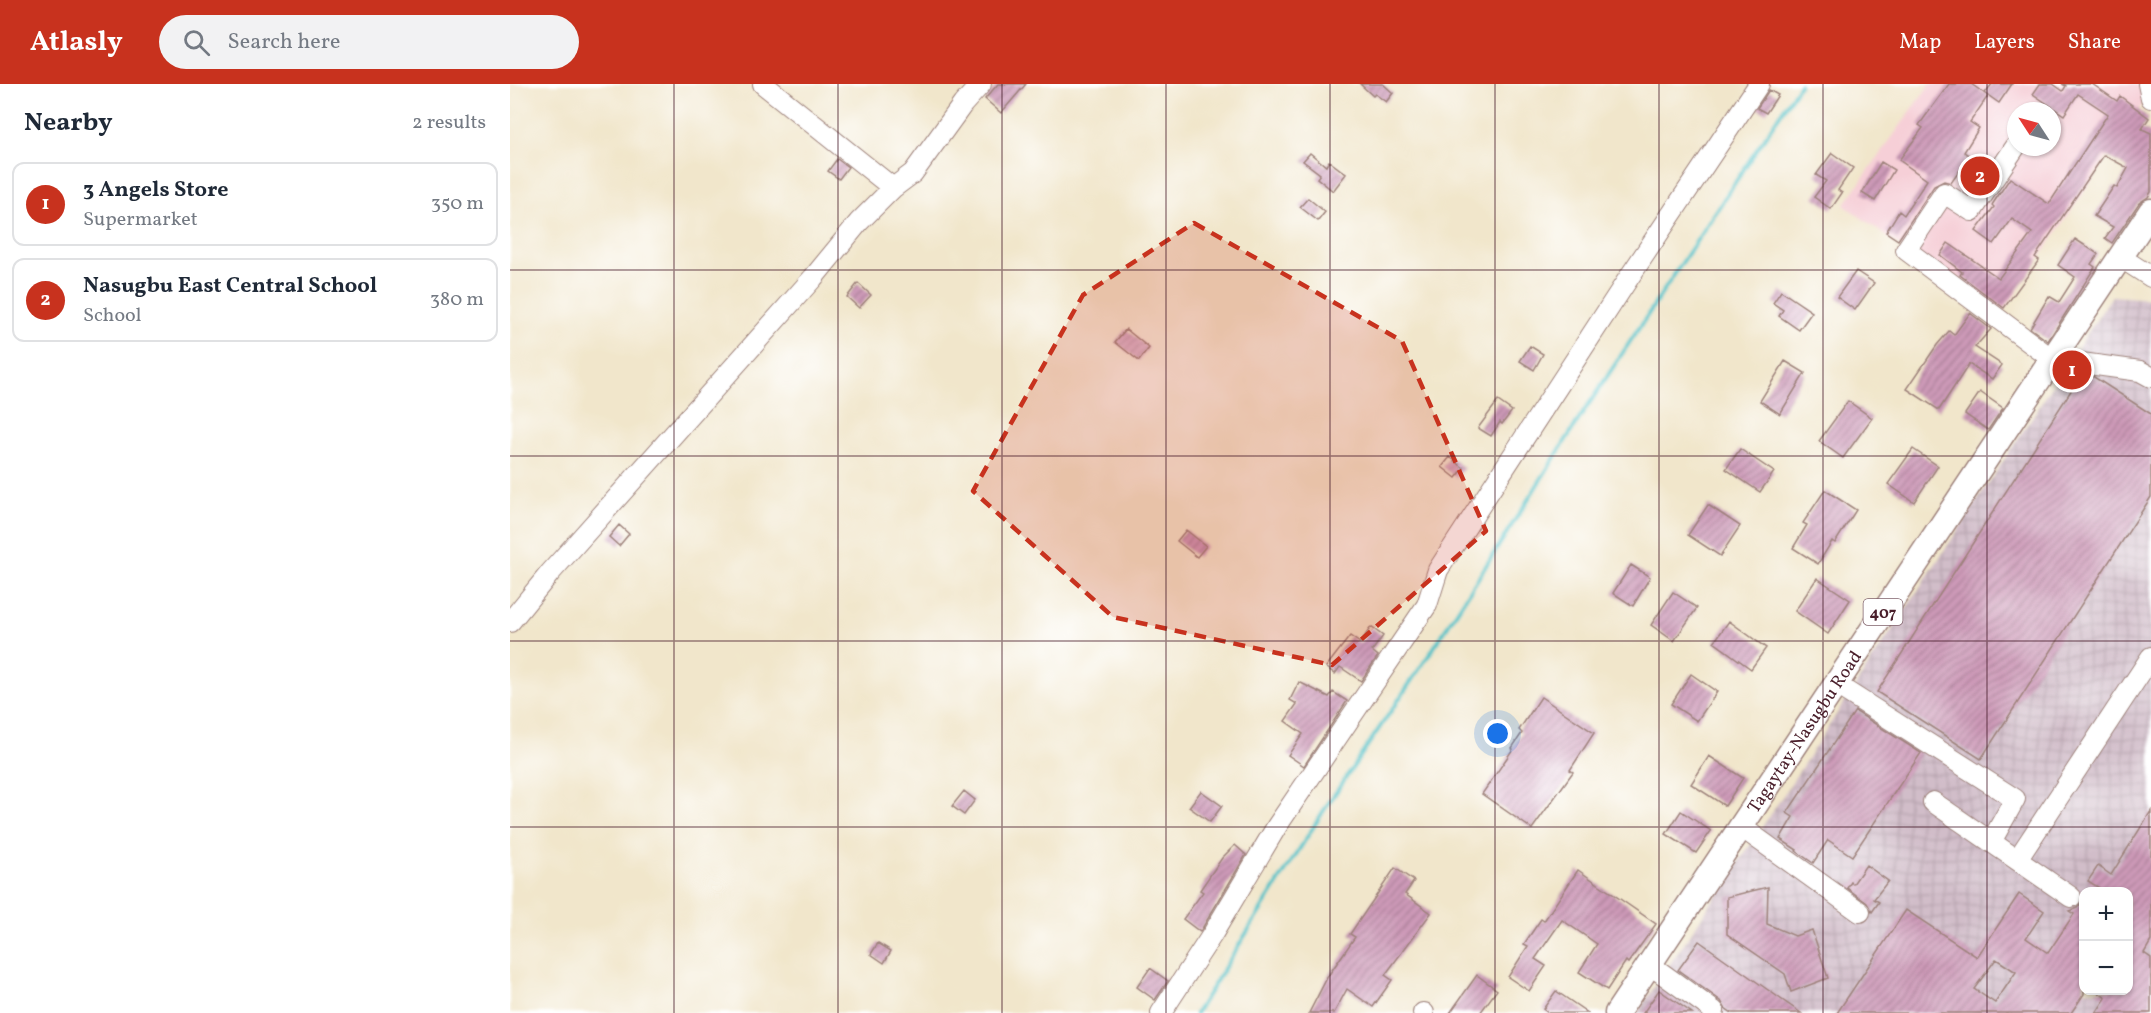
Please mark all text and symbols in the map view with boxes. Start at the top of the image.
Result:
search box [159,15,579,69]
text: Atlasly [30,23,123,62]
icon: search [180,26,213,59]
text: Search here [228,27,340,58]
text: Map [1899,28,1941,57]
text: Layers [1974,28,2035,57]
text: Share [2068,28,2121,57]
north arrow [2007,102,2061,156]
text: Nearby [24,105,113,141]
text: 2 results [412,109,486,137]
pin: 2 [1960,154,2000,199]
text: 3 Angels Store [83,175,229,206]
text: 1 [41,190,50,218]
text: 350 m [431,190,484,218]
text: Supermarket [83,206,198,234]
text: Nasugbu East Central School [83,271,377,302]
text: 2 [40,286,51,314]
text: 380 m [430,286,484,314]
text: School [83,302,141,330]
pin: 1 [2052,348,2092,392]
road number: 407 [1864,599,1902,625]
street label: Tagaytay-Nasugbu Road [1742,646,1869,819]
your location [1483,719,1512,748]
map controls [2079,887,2133,995]
button: + [2079,887,2133,941]
button: − [2079,941,2133,995]

